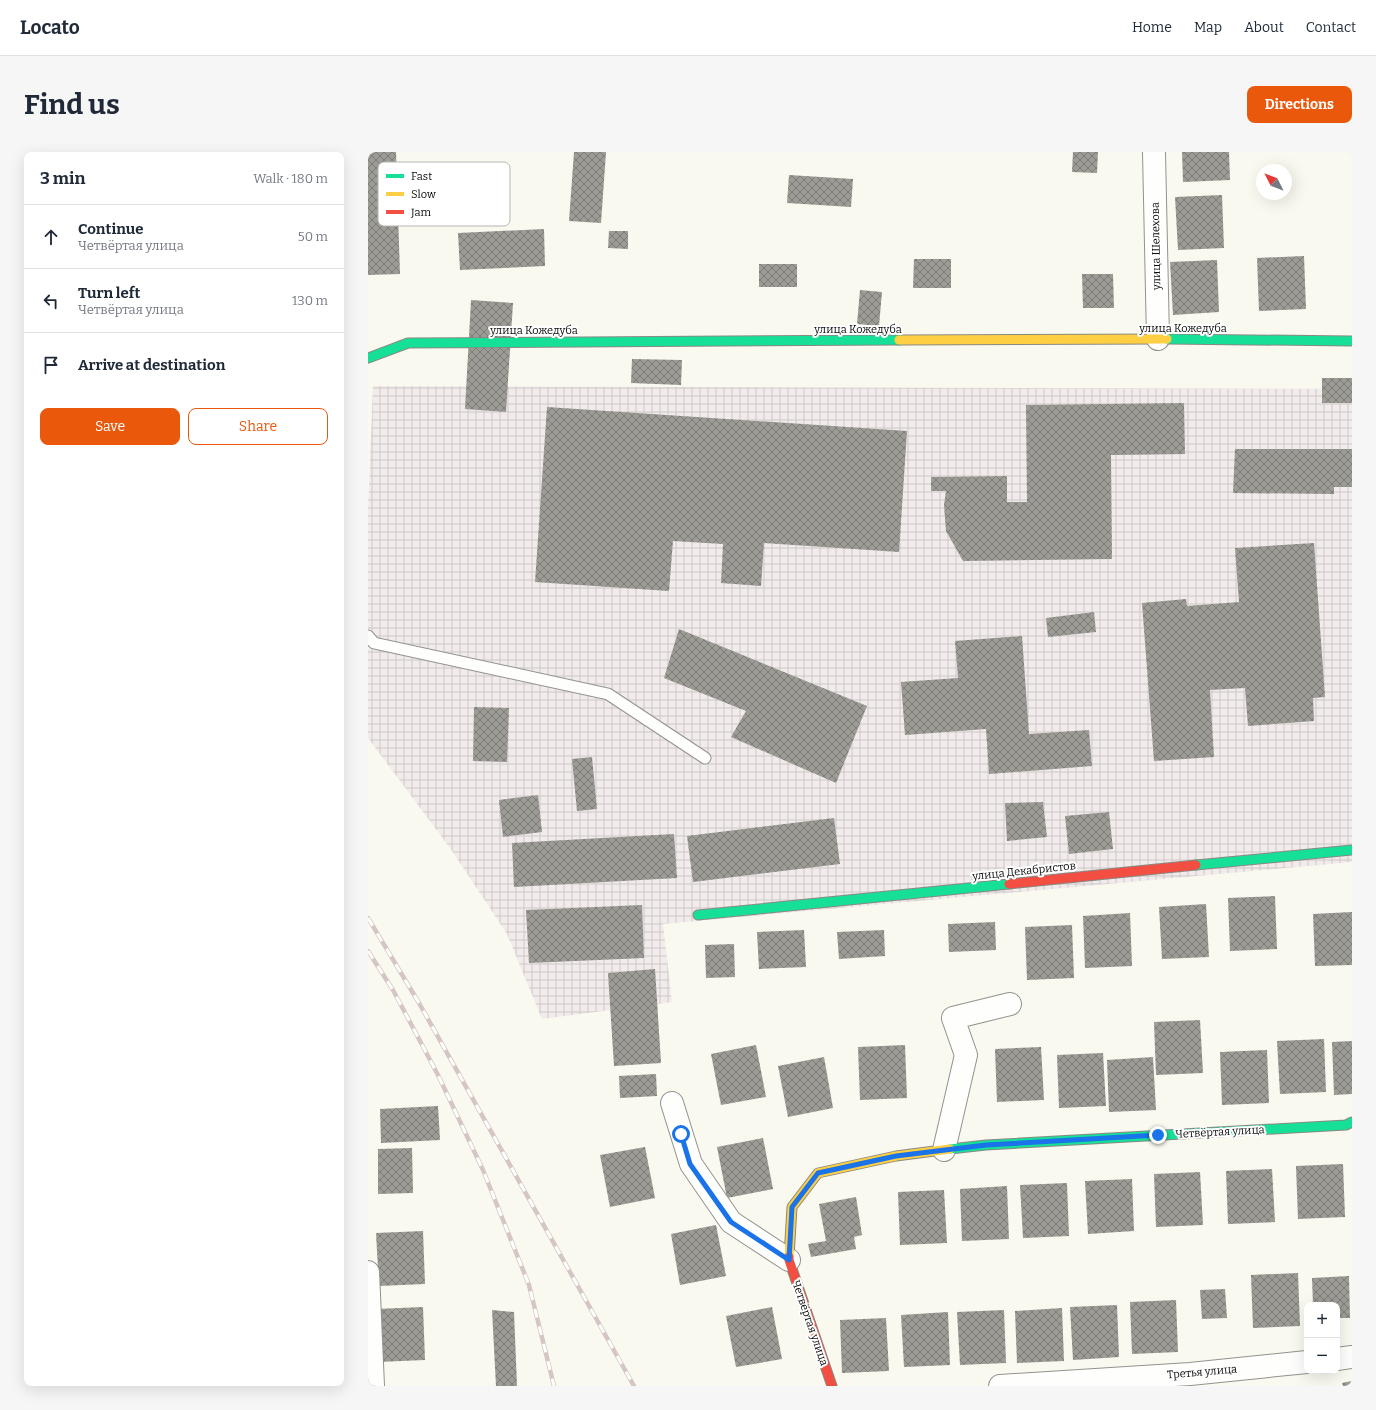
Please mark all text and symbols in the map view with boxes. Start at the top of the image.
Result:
text: Locato [20,16,80,39]
text: Home [1132,19,1172,36]
text: Map [1194,19,1222,36]
text: About [1244,19,1284,36]
text: Contact [1306,19,1356,36]
button: Directions [1247,86,1352,123]
text: Find us [24,88,120,121]
legend [378,162,510,226]
north arrow [1256,164,1292,200]
text: 3 min [40,168,85,189]
text: Fast [411,170,432,183]
text: Walk · 180 m [253,171,328,186]
text: Slow [411,188,436,201]
street label: улица Шелехова [1149,202,1163,291]
text: Jam [410,206,431,219]
text: Continue [78,220,144,238]
icon: ahead [40,226,62,248]
text: 50 m [298,229,328,244]
text: Четвёртая улица [78,238,184,253]
text: Turn left [78,284,140,302]
icon: left [40,290,62,312]
text: 130 m [292,293,328,308]
text: Четвёртая улица [78,302,184,317]
street label: улица Кожедуба [1138,322,1227,335]
street label: улица Кожедуба [813,323,902,336]
street label: улица Кожедуба [489,324,578,337]
icon: arrive [40,354,62,376]
text: Arrive at destination [78,356,225,374]
button: Save [40,408,180,445]
button: Share [188,408,328,445]
street label: улица Декабристов [971,859,1076,883]
street label: Четвёртая улица [1175,1123,1265,1141]
route start [672,1125,690,1143]
route end [1149,1126,1167,1144]
street label: Четвёртая улица [789,1279,831,1367]
map controls [1304,1302,1340,1374]
button: + [1304,1302,1340,1338]
button: − [1304,1338,1340,1374]
street label: Третья улица [1166,1362,1238,1382]

